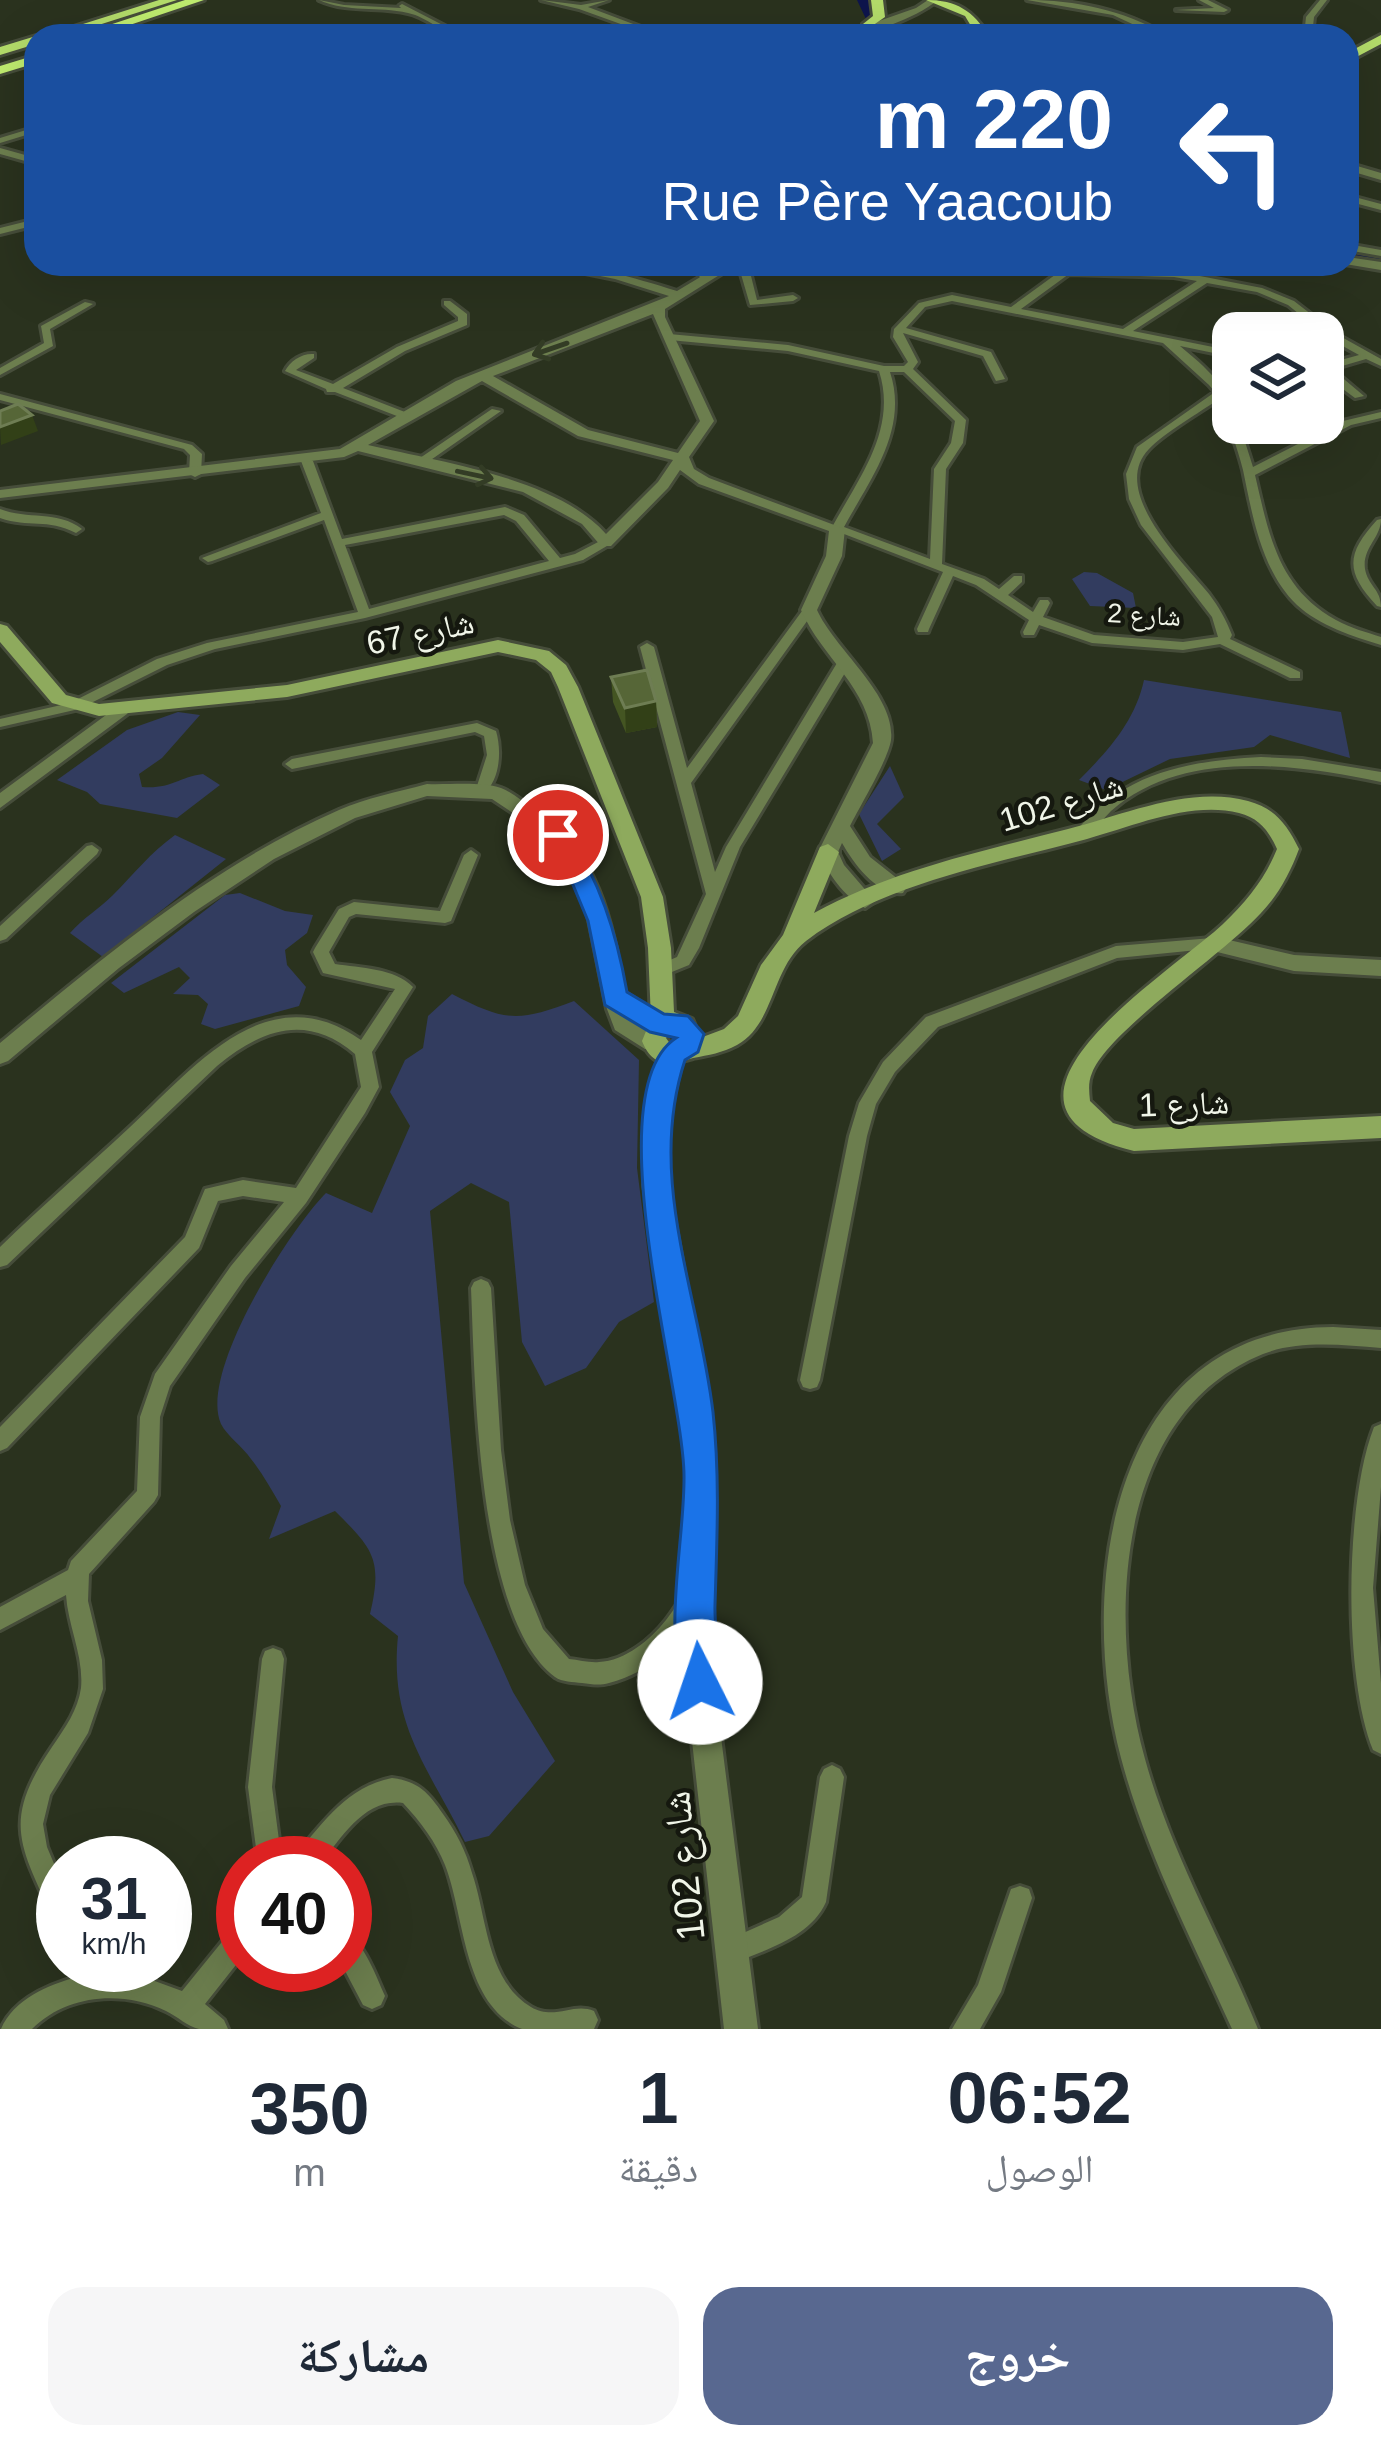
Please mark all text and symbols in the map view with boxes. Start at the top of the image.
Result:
text: 220 m [875,72,1113,166]
icon: left [1155,72,1311,228]
text: Rue Père Yaacoub [662,171,1113,231]
map controls [1212,312,1344,444]
button: layers [1212,312,1344,444]
one-way arrow [532,340,569,361]
one-way arrow [455,464,493,487]
street label: شارع 2 [1106,598,1182,634]
street label: شارع 67 [363,603,477,664]
street label: شارع 102 [995,766,1128,841]
pin [507,784,609,886]
icon: arrive [525,802,591,868]
street label: شارع 1 [1138,1083,1230,1126]
position arrow [637,1619,763,1745]
street label: شارع 102 [654,1789,716,1943]
speed limit sign: 40 [216,1836,372,1992]
text: 31 [81,1865,147,1932]
text: km/h [81,1927,147,1960]
text: 1 [638,2058,679,2138]
text: 06:52 [948,2058,1132,2138]
text: 350 [249,2069,370,2149]
text: دقيقة [619,2147,698,2190]
text: الوصول [986,2147,1094,2190]
text: m [293,2151,326,2194]
button: مشاركة [48,2287,679,2425]
button: خروج [703,2287,1333,2425]

